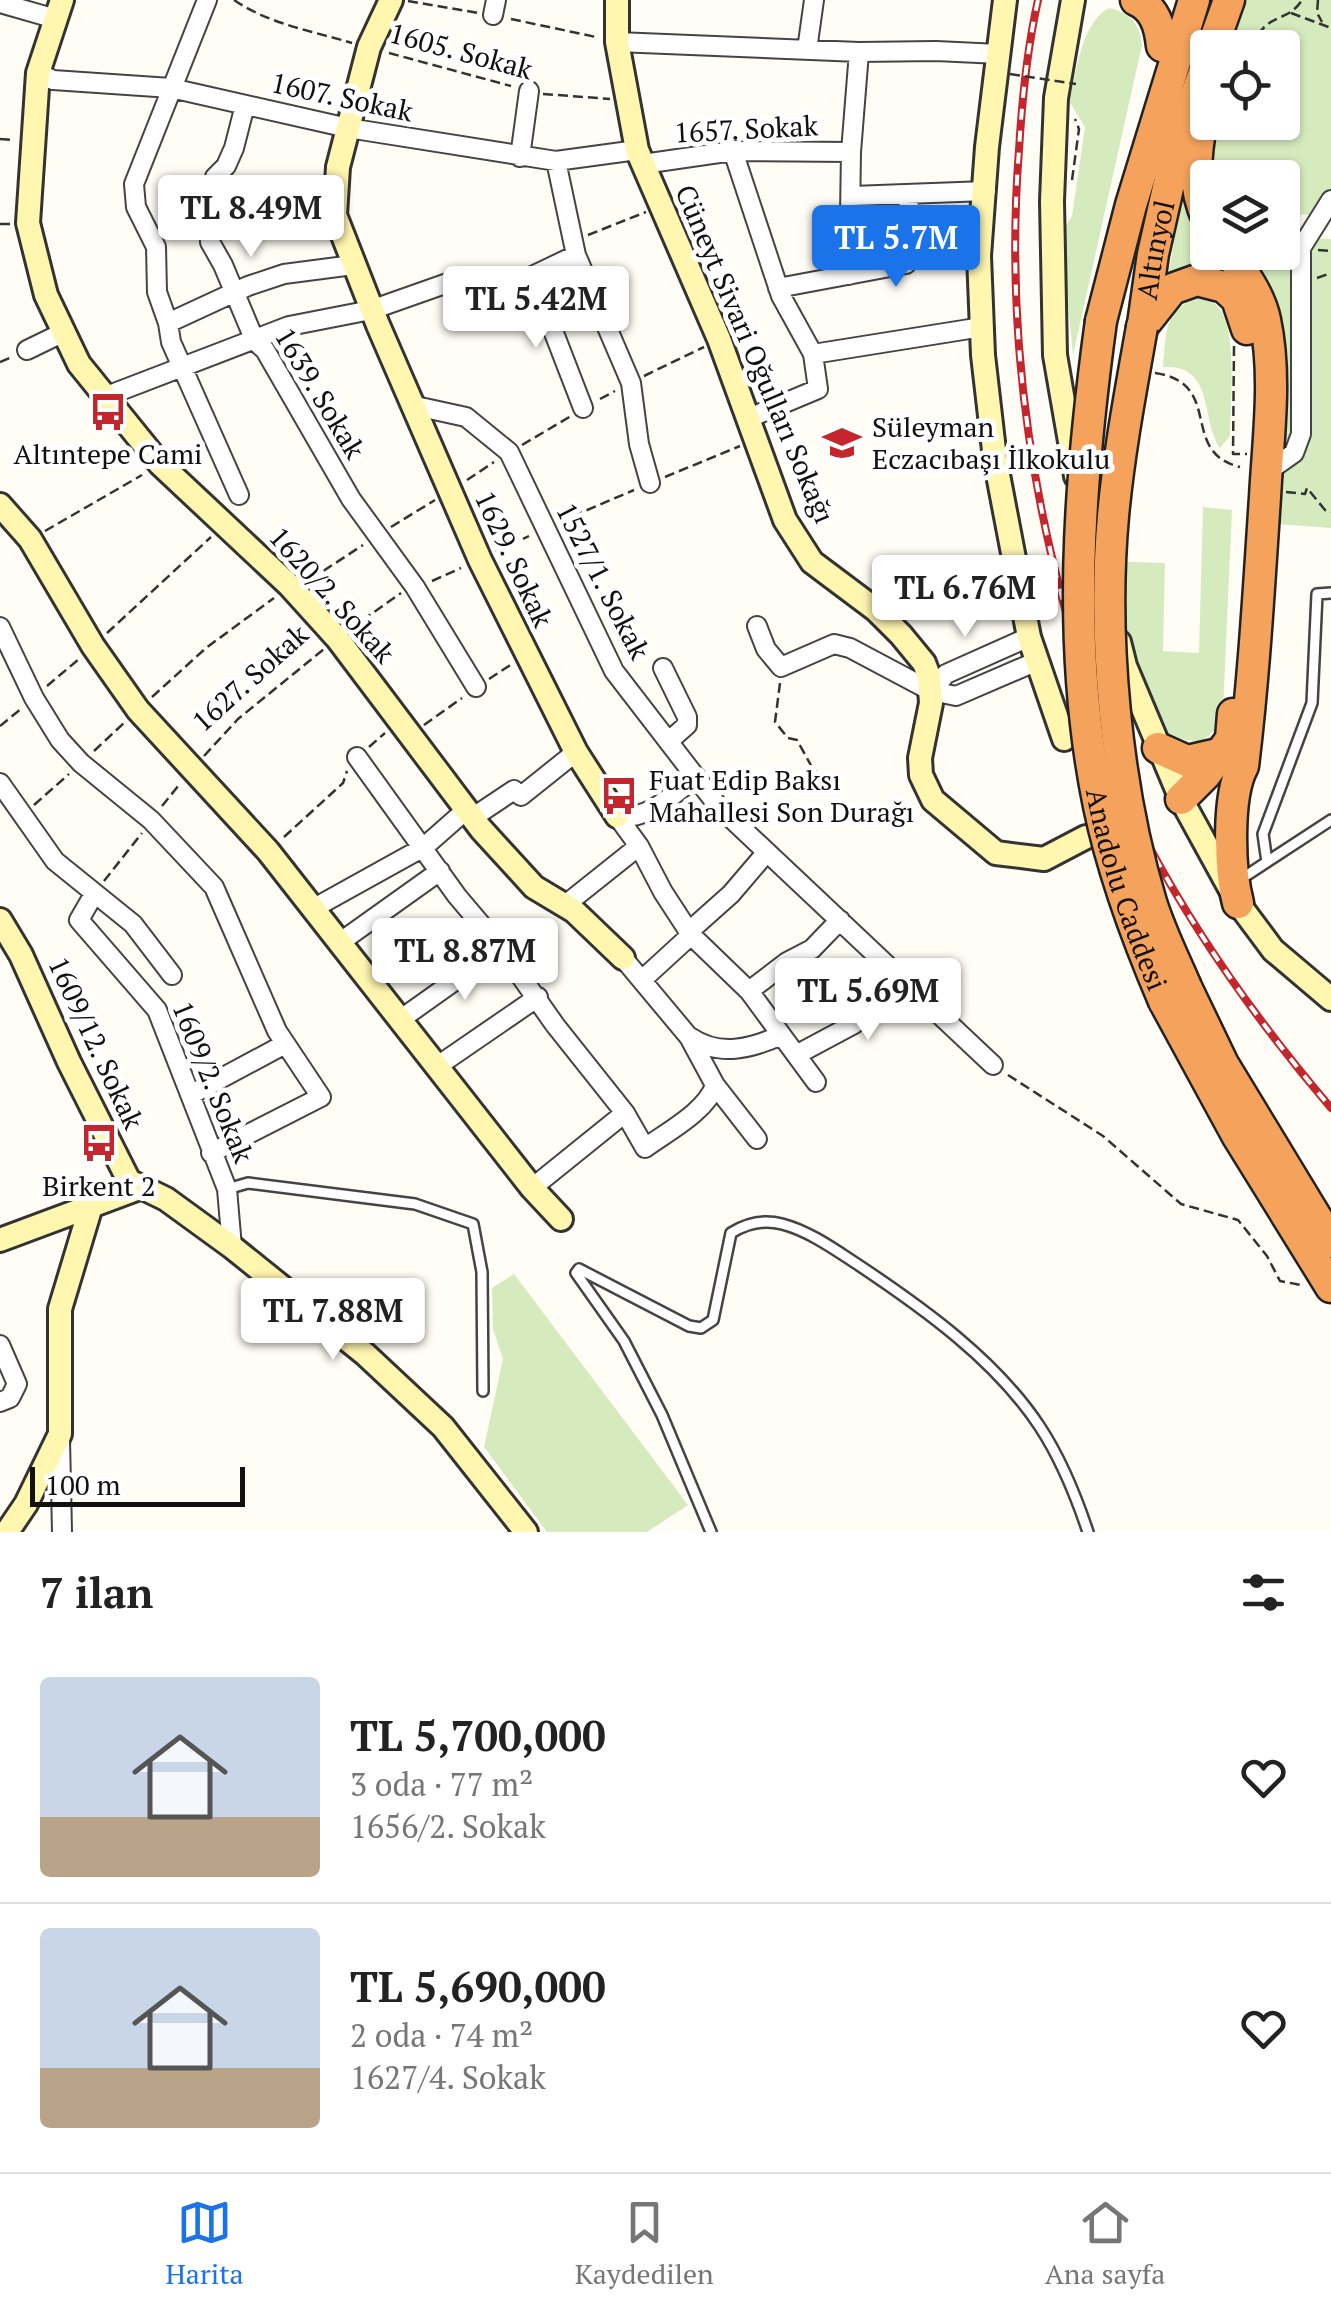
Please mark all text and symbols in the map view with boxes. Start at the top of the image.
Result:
street label: 1605. Sokak [385,14,537,88]
map controls [1190,30,1300,270]
button: locate [1190,30,1300,140]
street label: 1607. Sokak [268,63,417,130]
street label: 1657. Sokak [673,106,819,151]
button: layers [1190,160,1300,270]
pin: TL 8.49M [148,175,354,260]
street label: Cüneyt Sivari Oğulları Sokağı [667,179,844,529]
text: TL 8.49M [180,186,322,228]
street label: Altınyol [1128,197,1183,302]
pin: TL 5.7M [804,205,988,290]
text: TL 5.7M [834,216,958,258]
pin: TL 5.42M [433,266,639,351]
text: TL 5.42M [465,277,607,319]
street label: 1639. Sokak [267,320,374,466]
bus stop icon: Altıntepe Cami [87,391,129,433]
place label: Süleyman Eczacıbaşı İlkokulu [872,408,1110,477]
school or university icon: Süleyman Eczacıbaşı İlkokulu [821,422,863,464]
place label: Altıntepe Cami [14,435,202,472]
street label: 1629. Sokak [467,484,562,634]
street label: 1527/1. Sokak [548,496,659,666]
street label: 1620/2. Sokak [261,519,404,671]
pin: TL 6.76M [862,555,1068,640]
text: TL 6.76M [894,566,1036,608]
street label: 1627. Sokak [184,615,316,740]
place label: Fuat Edip Baksı Mahallesi Son Durağı [649,761,914,830]
bus stop icon: Fuat Edip Baksı Mahallesi Son Durağı [598,775,640,817]
street label: Anadolu Caddesi [1078,785,1176,996]
pin: TL 8.87M [362,918,568,1003]
text: TL 8.87M [394,929,536,971]
street label: 1609/12. Sokak [40,951,153,1135]
pin: TL 5.69M [765,958,971,1043]
text: TL 5.69M [797,969,939,1011]
street label: 1609/2. Sokak [164,995,263,1169]
bus stop icon: Birkent 2 [78,1122,120,1164]
place label: Birkent 2 [42,1167,156,1204]
pin: TL 7.88M [230,1278,436,1363]
text: TL 7.88M [263,1289,403,1331]
scale bar [30,1462,245,1506]
text: 100 m [45,1466,121,1503]
text: 7 ilan [40,1564,153,1620]
icon: filters [1236,1565,1291,1620]
text: TL 5,700,000 [350,1707,606,1763]
icon: home [120,1717,240,1837]
icon: heart [1236,1750,1291,1805]
text: 3 oda · 77 m² [350,1763,533,1805]
text: 1656/2. Sokak [350,1805,546,1847]
text: TL 5,690,000 [350,1958,606,2014]
icon: home [120,1968,240,2088]
icon: heart [1236,2001,1291,2056]
text: 2 oda · 74 m² [350,2014,533,2056]
text: 1627/4. Sokak [350,2056,546,2098]
tab: Harita [165,2195,244,2292]
tab: Kaydedilen [575,2195,714,2292]
tab: Ana sayfa [1045,2195,1166,2292]

